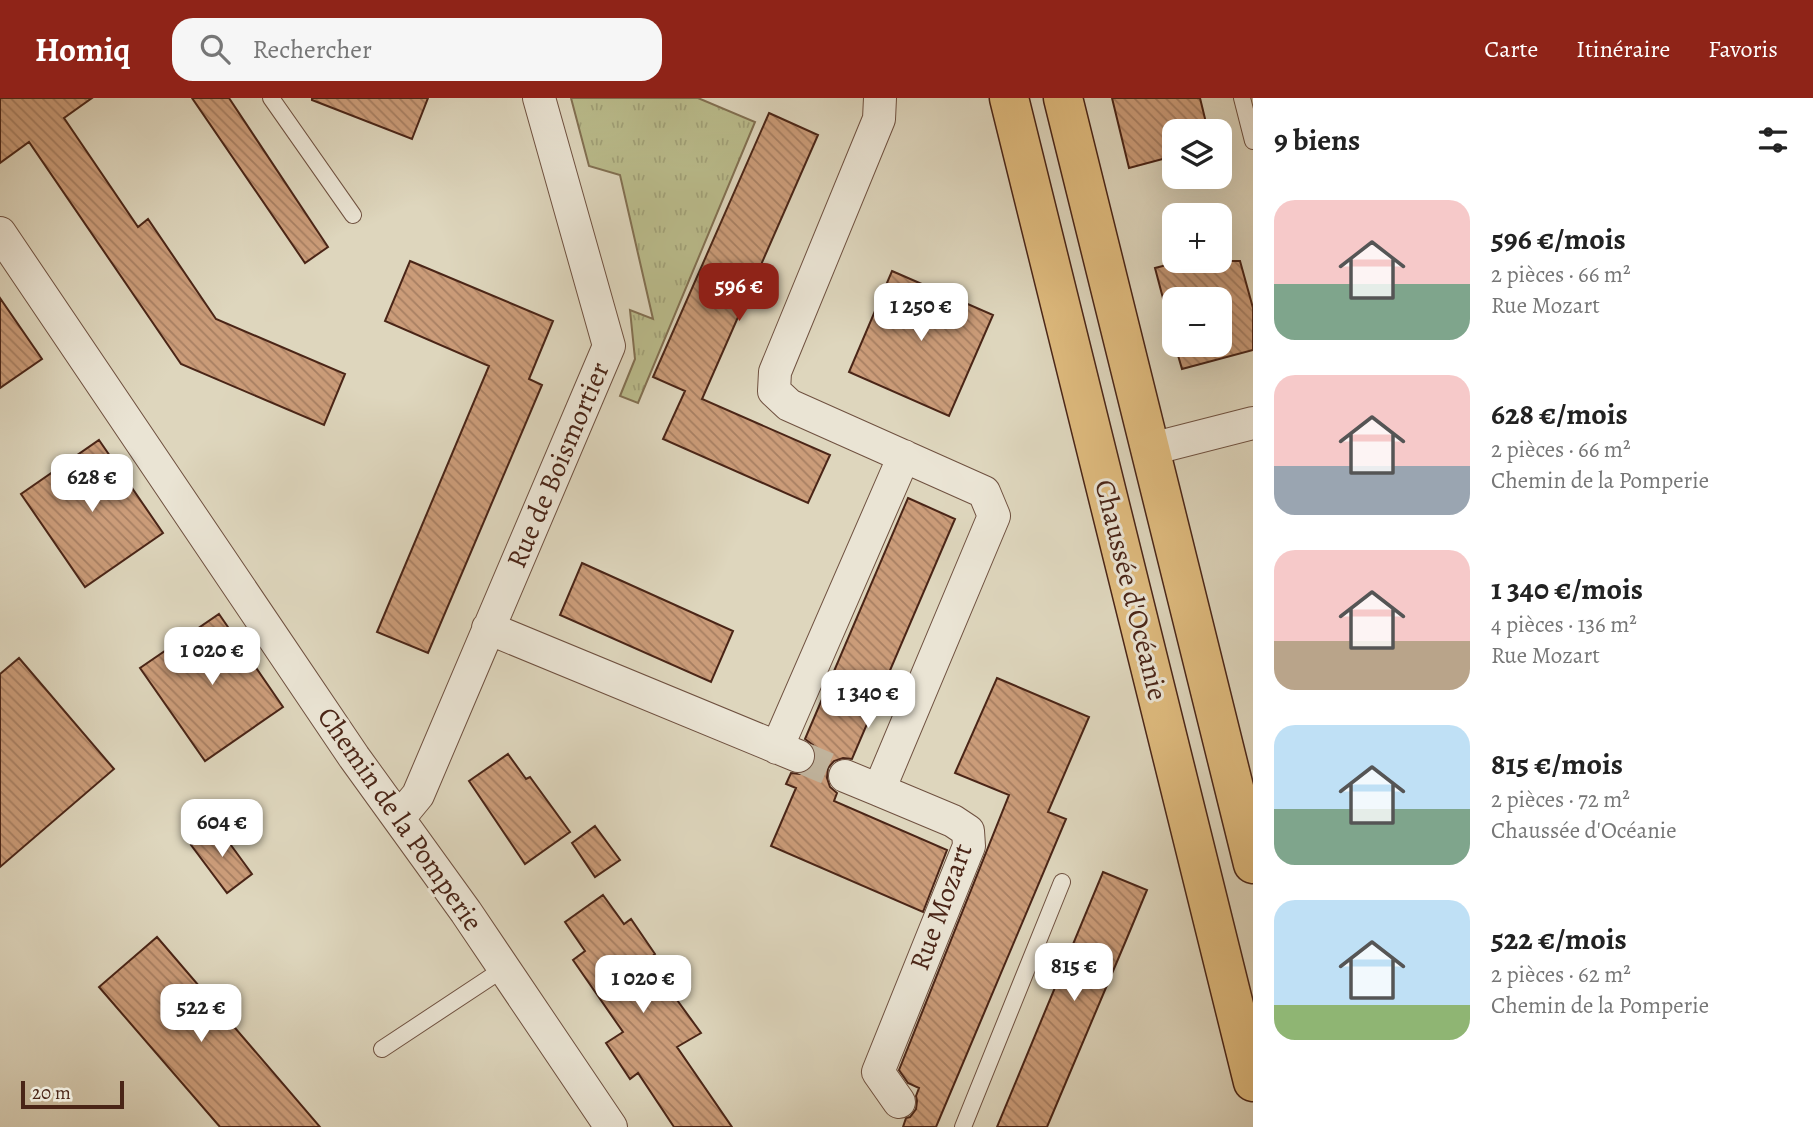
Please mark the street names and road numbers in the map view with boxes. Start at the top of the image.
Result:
street label: Rue de Boismortier [497,356,619,574]
street label: Chaussée d'Océanie [1085,476,1177,704]
street label: Chemin de la Pomperie [308,699,492,939]
street label: Rue Mozart [900,838,982,976]

